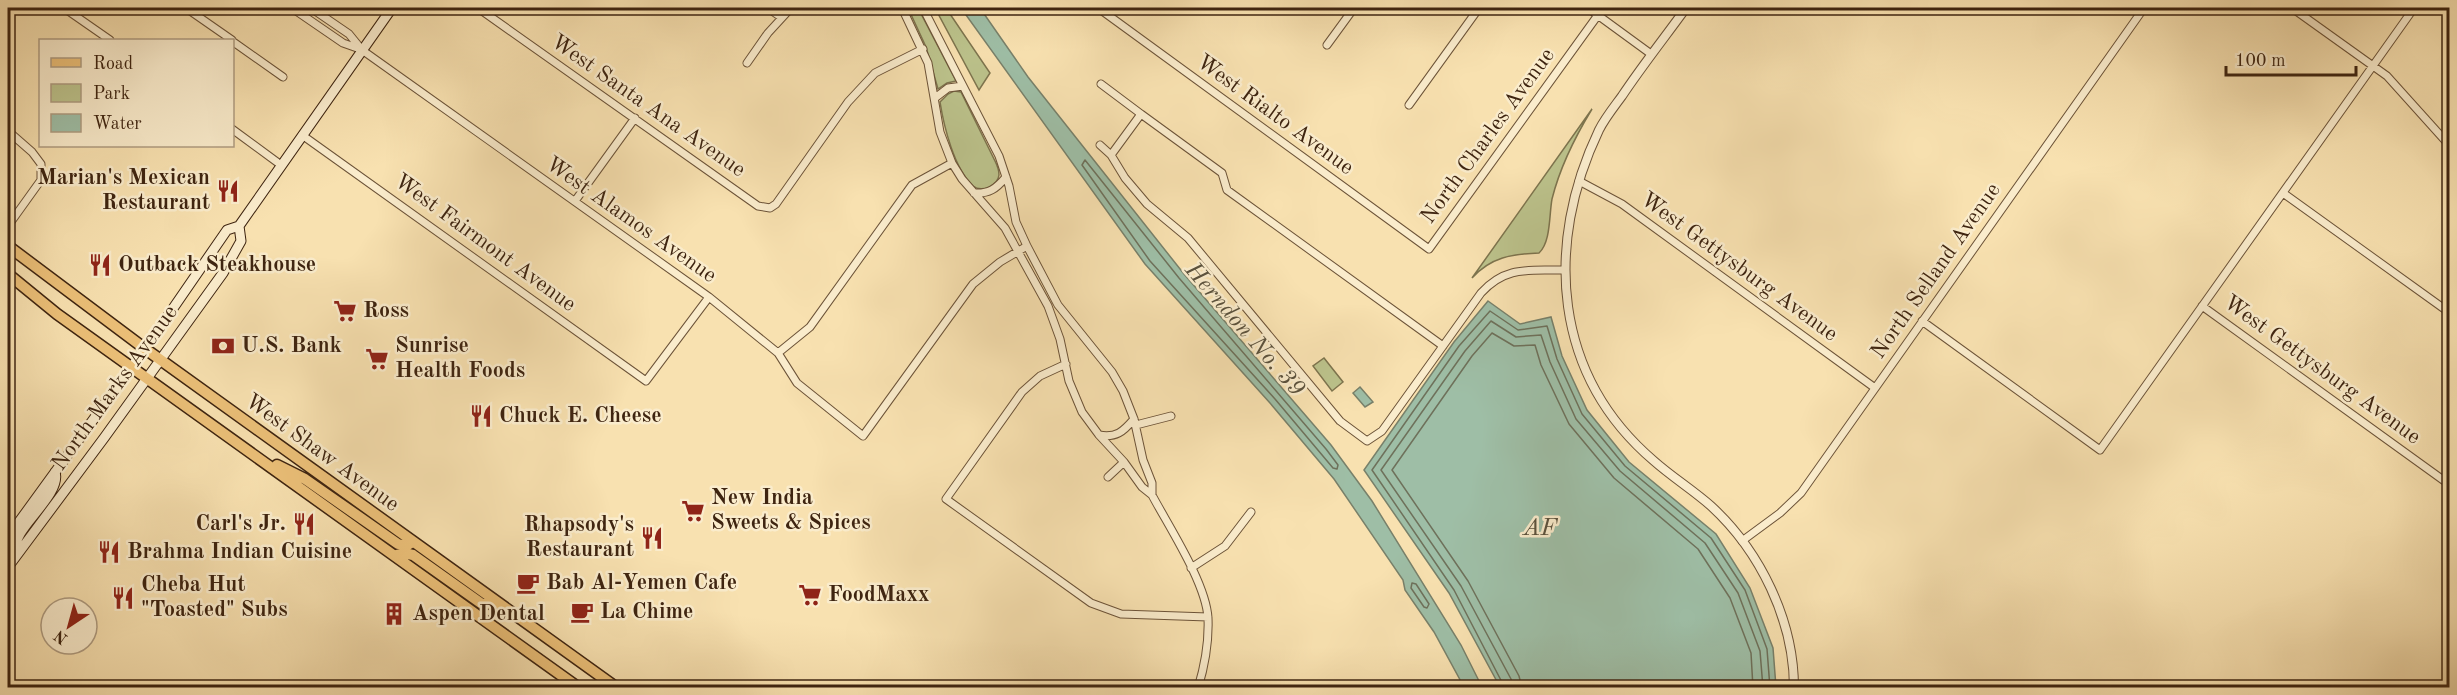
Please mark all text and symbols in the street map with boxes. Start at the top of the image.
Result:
street label: West Santa Ana Avenue [547,31,749,181]
legend [39,39,234,147]
scale bar [2226,39,2356,77]
street label: North Charles Avenue [1417,44,1559,228]
street label: West Rialto Avenue [1192,51,1358,179]
text: 100 m [2235,52,2286,70]
text: Road [93,55,133,73]
text: Park [93,85,130,103]
text: Water [93,115,142,133]
street label: West Alamos Avenue [542,153,720,287]
place label: Marian's Mexican Restaurant [37,167,210,214]
street label: West Fairmont Avenue [390,170,580,316]
restaurant icon: Marian's Mexican Restaurant [215,178,241,204]
street label: North Selland Avenue [1867,179,2005,363]
street label: West Gettysburg Avenue [1636,188,1842,346]
restaurant icon: Outback Steakhouse [87,252,113,278]
place label: Outback Steakhouse [118,254,316,276]
water label: Herndon No. 39 [1179,258,1308,402]
street label: West Gettysburg Avenue [2219,291,2425,449]
supermarket icon: Ross [332,298,358,324]
place label: Ross [363,300,409,322]
street label: North Marks Avenue [48,301,182,475]
bank icon: U.S. Bank [210,333,236,359]
place label: U.S. Bank [241,335,342,357]
place label: Sunrise Health Foods [395,335,525,382]
supermarket icon: Sunrise Health Foods [364,346,390,372]
street label: West Shaw Avenue [241,390,403,516]
restaurant icon: Chuck E. Cheese [468,403,494,429]
place label: Chuck E. Cheese [499,405,662,427]
place label: New India Sweets & Spices [711,487,871,534]
supermarket icon: New India Sweets & Spices [680,498,706,524]
restaurant icon: Carl's Jr. [291,511,317,537]
place label: Carl's Jr. [195,513,286,535]
place label: Rhapsody's Restaurant [524,514,634,561]
water label: AF [1521,517,1559,541]
restaurant icon: Rhapsody's Restaurant [639,525,665,551]
restaurant icon: Brahma Indian Cuisine [96,539,122,565]
place label: Brahma Indian Cuisine [127,541,352,563]
cafe icon: Bab Al-Yemen Cafe [515,570,541,596]
place label: Bab Al-Yemen Cafe [546,572,737,594]
place label: Cheba Hut "Toasted" Subs [141,574,288,621]
supermarket icon: FoodMaxx [797,582,823,608]
place label: FoodMaxx [828,584,929,606]
restaurant icon: Cheba Hut "Toasted" Subs [110,585,136,611]
north arrow [39,596,99,656]
cafe icon: La Chime [569,599,595,625]
building icon: Aspen Dental [381,601,407,627]
place label: La Chime [600,601,693,623]
place label: Aspen Dental [412,603,545,625]
text: N [51,626,71,647]

